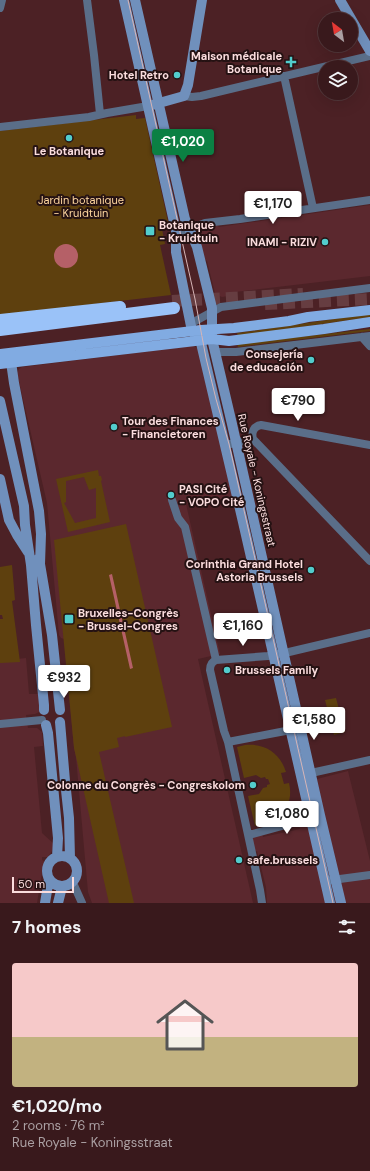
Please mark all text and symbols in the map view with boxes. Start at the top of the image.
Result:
north arrow [318,12,358,52]
map controls [318,12,358,100]
place label: Maison médicale Botanique [191,49,282,76]
marker: Maison médicale Botanique [285,56,297,68]
button: layers [318,60,358,100]
place label: Hotel Retro [109,68,169,82]
marker: Hotel Retro [172,70,182,80]
pin: €1,020 [150,129,216,163]
marker: Le Botanique [64,133,74,143]
text: €1,020 [161,133,205,150]
place label: Le Botanique [34,144,104,158]
pin: €1,170 [240,191,306,225]
park label: Jardin botanique - Kruidtuin [38,193,124,220]
text: €1,170 [254,195,293,212]
place label: Botanique - Kruidtuin [159,218,218,245]
marker: Botanique - Kruidtuin [144,225,156,237]
place label: INAMI - RIZIV [247,235,317,249]
marker: INAMI - RIZIV [320,237,330,247]
place label: Consejería de educación [230,347,303,374]
marker: Consejería de educación [306,355,316,365]
pin: €790 [274,388,322,422]
text: €790 [281,392,315,409]
street label: Rue Royale - Koningsstraat [235,412,279,548]
place label: Tour des Finances - Financietoren [122,414,219,441]
marker: Tour des Finances - Financietoren [109,422,119,432]
place label: PASI Cité - VOPO Cité [179,482,245,509]
marker: PASI Cité - VOPO Cité [166,490,176,500]
place label: Corinthia Grand Hotel Astoria Brussels [186,557,303,584]
marker: Corinthia Grand Hotel Astoria Brussels [306,565,316,575]
place label: Bruxelles-Congrès - Brussel-Congres [78,606,179,633]
marker: Bruxelles-Congrès - Brussel-Congres [63,613,75,625]
pin: €1,160 [210,613,276,647]
text: €1,160 [223,617,263,634]
place label: Brussels Family [235,663,318,677]
pin: €932 [40,665,88,699]
marker: Brussels Family [222,665,232,675]
text: €932 [47,669,81,686]
pin: €1,580 [281,707,347,741]
text: €1,580 [292,711,336,728]
place label: Colonne du Congrès - Congreskolom [47,778,245,792]
marker: Colonne du Congrès - Congreskolom [248,780,258,790]
pin: €1,080 [254,801,320,835]
text: €1,080 [265,805,309,822]
place label: safe.brussels [247,853,318,867]
marker: safe.brussels [234,855,244,865]
scale bar [12,875,74,894]
text: 50 m [18,877,45,891]
text: 7 homes [12,916,81,938]
icon: filters [336,916,358,938]
icon: home [149,989,221,1061]
text: €1,020/mo [12,1095,102,1117]
text: 2 rooms · 76 m² [12,1117,105,1134]
text: Rue Royale - Koningsstraat [12,1134,173,1151]

